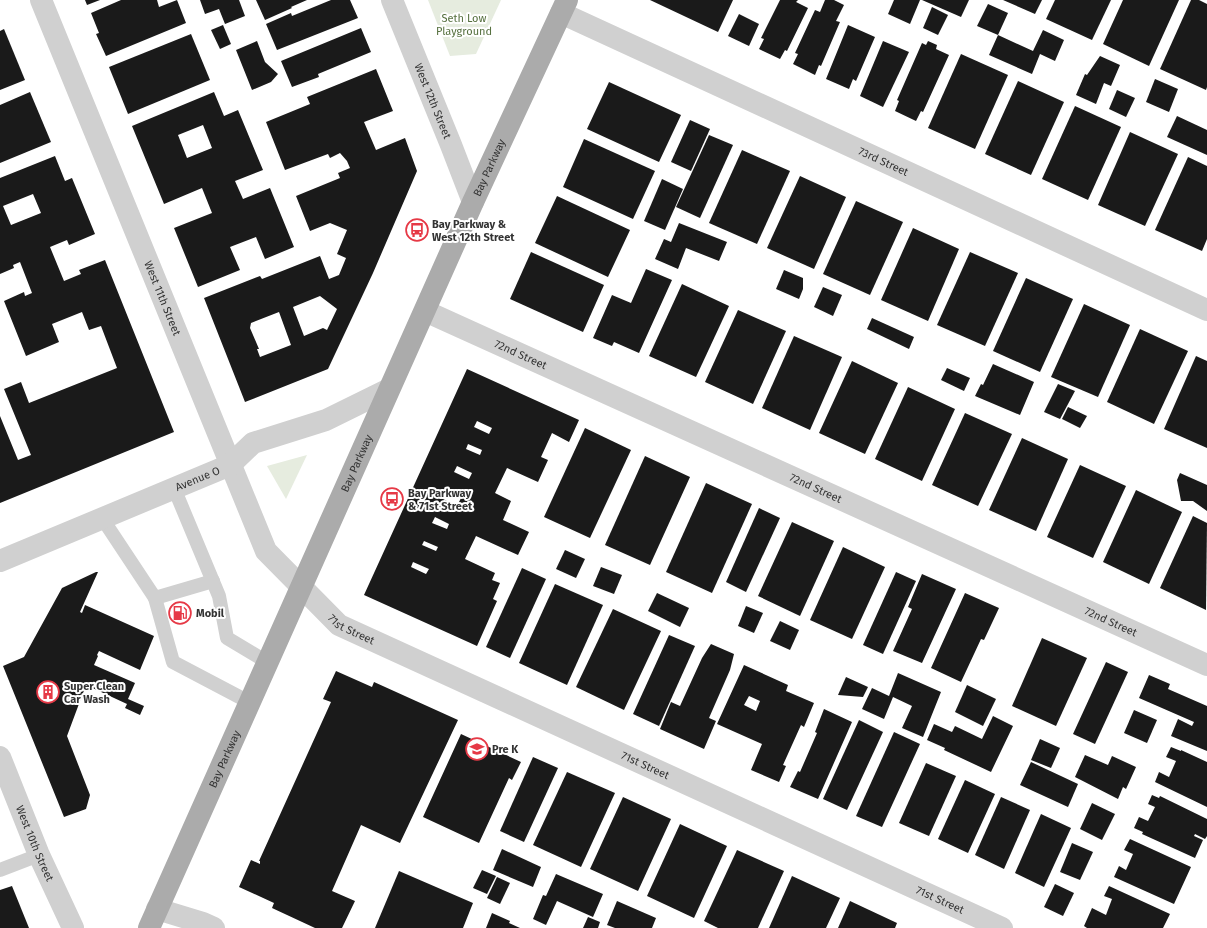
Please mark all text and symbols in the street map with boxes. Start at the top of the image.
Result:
park label: Seth Low Playground [436,12,492,38]
street label: West 12th Street [411,61,454,141]
street label: Bay Parkway [471,137,509,198]
street label: 73rd Street [856,145,910,179]
bus stop icon: Bay Parkway & West 12th Street [404,217,430,243]
place label: Bay Parkway & West 12th Street [432,218,515,244]
street label: West 11th Street [141,259,183,338]
street label: 72nd Street [492,337,549,372]
street label: Bay Parkway [338,432,376,494]
street label: Avenue O [173,464,222,494]
street label: 72nd Street [787,471,844,506]
bus stop icon: Bay Parkway & 71st Street [379,486,405,512]
place label: Bay Parkway & 71st Street [408,487,473,513]
fuel station icon: Mobil [167,600,193,626]
street label: 72nd Street [1083,605,1139,639]
place label: Mobil [196,607,225,620]
street label: 71st Street [325,612,377,647]
building icon: Super Clean Car Wash [35,679,61,705]
place label: Super Clean Car Wash [64,680,124,706]
street label: Bay Parkway [206,728,244,790]
school or university icon: Pre K [464,736,490,762]
place label: Pre K [492,743,519,756]
street label: 71st Street [619,749,671,782]
street label: West 10th Street [13,803,56,883]
street label: 71st Street [914,884,966,917]

